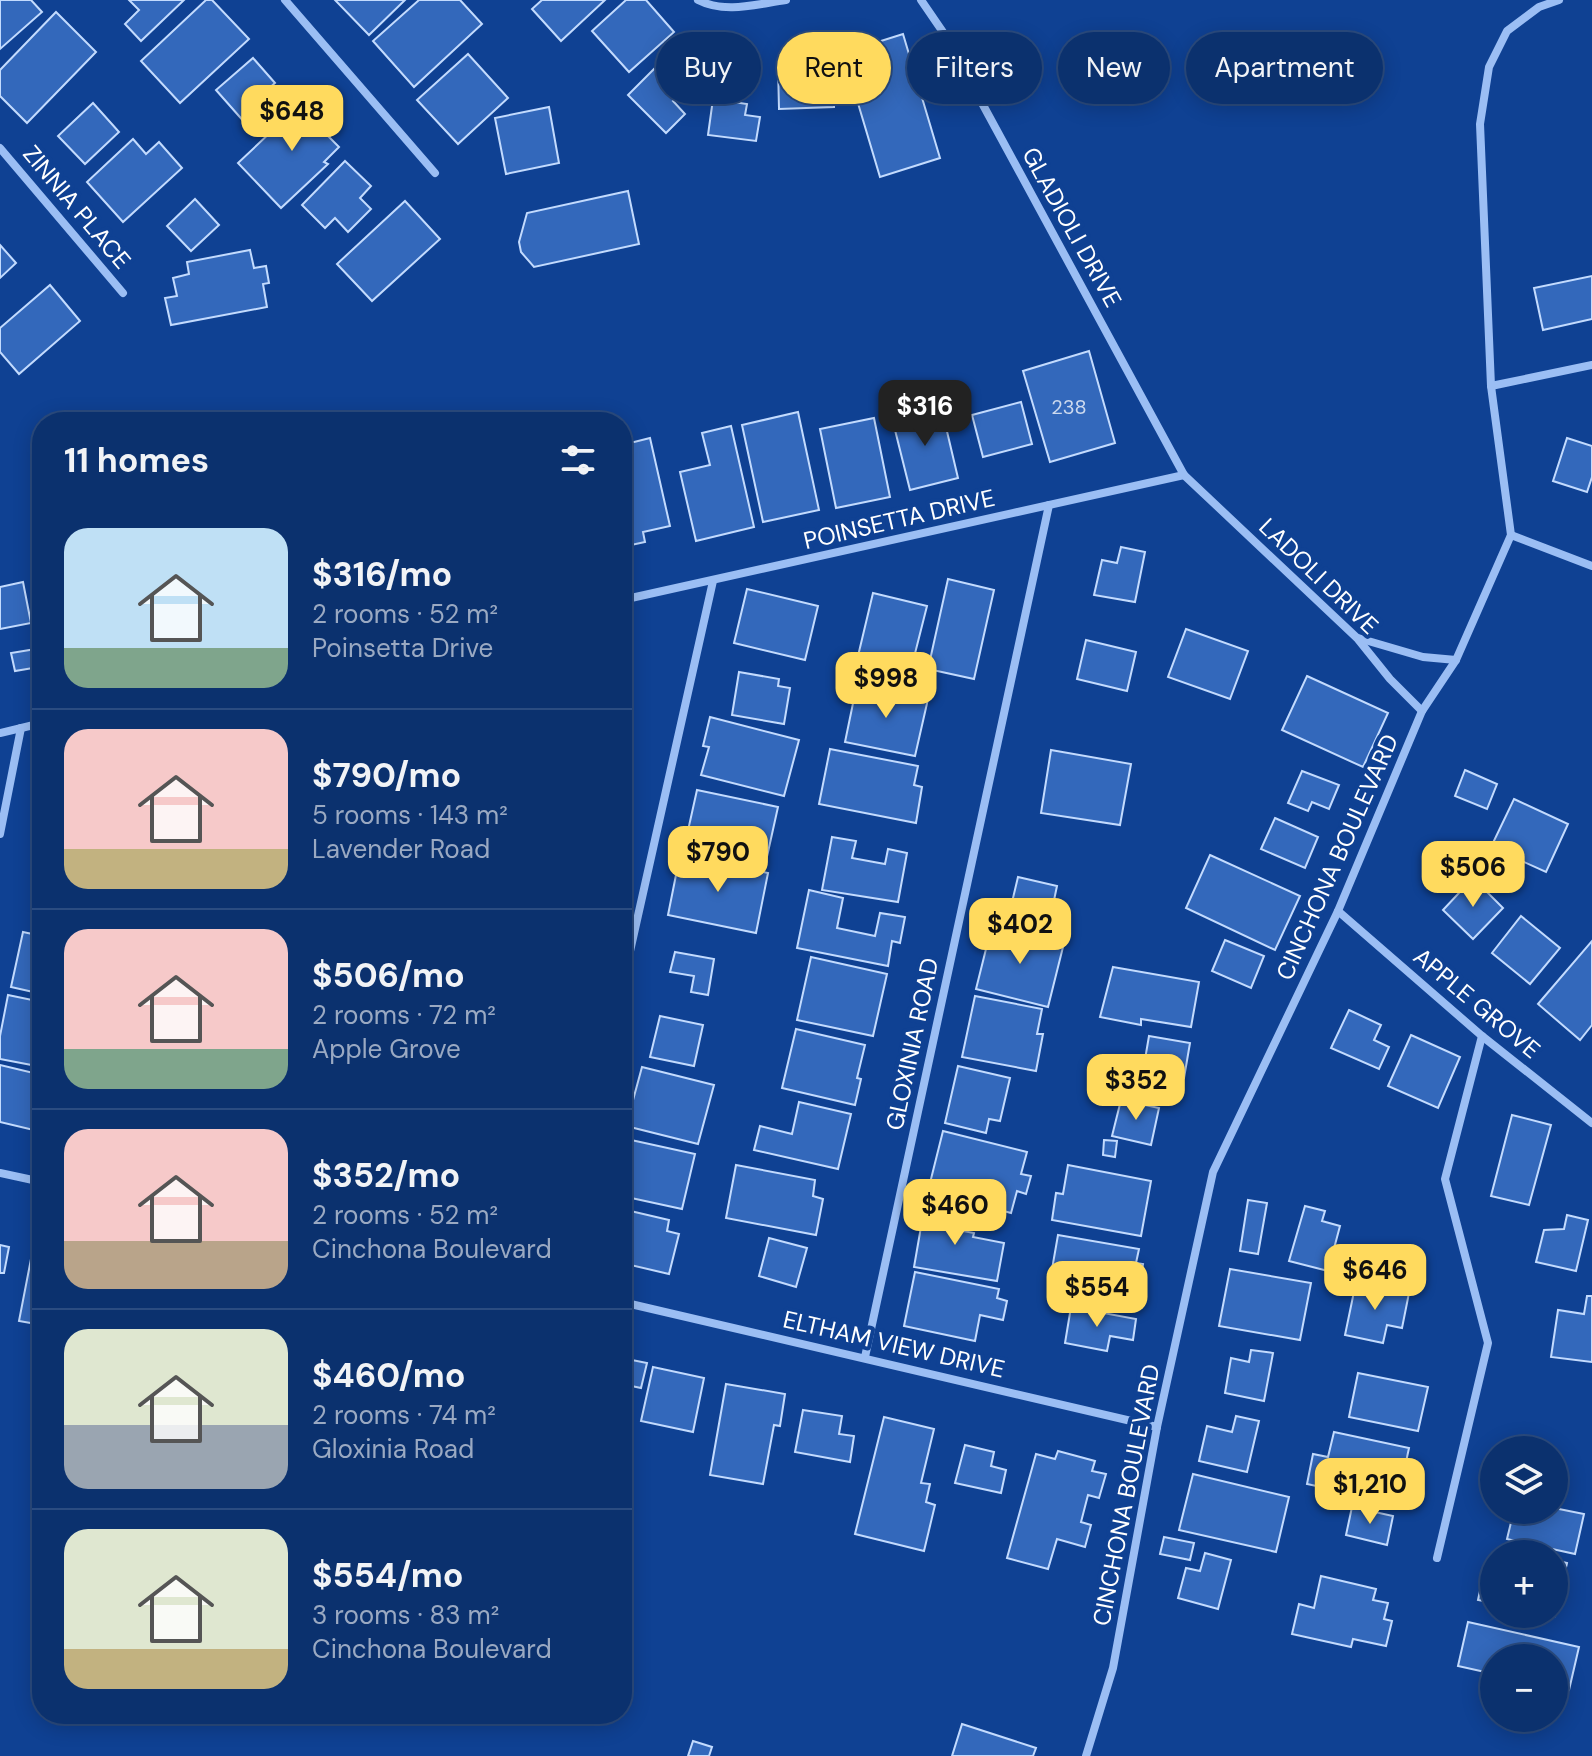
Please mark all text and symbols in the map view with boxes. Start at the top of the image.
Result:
chip: Buy [656,32,761,104]
chip: Rent [777,32,891,104]
chip: Filters [907,32,1042,104]
chip: New [1058,32,1170,104]
chip: Apartment [1186,32,1383,104]
pin: $648 [245,85,339,153]
text: $648 [259,94,325,128]
street label: ZINNIA PLACE [16,139,138,275]
street label: GLADIOLI DRIVE [1015,142,1129,312]
pin: $316 [878,380,972,448]
text: $316 [896,389,954,423]
house number: 238 [1051,394,1087,420]
text: 11 homes [64,438,209,483]
icon: filters [556,438,600,482]
street label: POINSETTA DRIVE [800,482,998,556]
street label: LADOLI DRIVE [1253,511,1385,641]
text: $316/mo [312,552,452,597]
icon: home [128,560,224,656]
text: 2 rooms · 52 m² [312,597,498,631]
text: Poinsetta Drive [312,631,493,665]
pin: $998 [839,652,933,720]
text: $998 [854,661,919,695]
street label: CINCHONA BOULEVARD [1269,729,1405,985]
text: $790/mo [312,753,461,798]
icon: home [128,761,224,857]
text: 5 rooms · 143 m² [312,798,508,832]
pin: $790 [671,826,765,894]
text: Lavender Road [312,832,490,866]
text: $790 [686,835,750,869]
pin: $506 [1426,841,1520,909]
text: $506 [1440,850,1506,884]
pin: $402 [973,898,1067,966]
text: $402 [987,907,1053,941]
street label: APPLE GROVE [1407,941,1547,1065]
text: $506/mo [312,953,465,998]
street label: GLOXINIA ROAD [879,955,945,1133]
icon: home [128,961,224,1057]
text: 2 rooms · 72 m² [312,998,496,1032]
text: Apple Grove [312,1032,461,1066]
pin: $352 [1089,1054,1183,1122]
text: $352 [1105,1063,1167,1097]
text: $352/mo [312,1153,460,1198]
icon: home [128,1161,224,1257]
pin: $460 [908,1179,1002,1247]
text: $460 [921,1188,989,1222]
text: 2 rooms · 52 m² [312,1198,498,1232]
text: Cinchona Boulevard [312,1232,552,1266]
pin: $646 [1328,1244,1422,1312]
text: $646 [1342,1253,1408,1287]
pin: $554 [1050,1261,1144,1329]
text: $554 [1065,1270,1129,1304]
street label: ELTHAM VIEW DRIVE [780,1303,1008,1385]
text: $460/mo [312,1353,465,1398]
icon: home [128,1361,224,1457]
street label: CINCHONA BOULEVARD [1085,1362,1167,1628]
text: 2 rooms · 74 m² [312,1398,496,1432]
text: Gloxinia Road [312,1432,474,1466]
map controls [1480,1436,1568,1732]
button: layers [1480,1436,1568,1524]
pin: $1,210 [1305,1458,1435,1526]
text: $1,210 [1333,1467,1407,1501]
button: + [1480,1540,1568,1628]
text: $554/mo [312,1553,464,1598]
icon: home [128,1561,224,1657]
text: 3 rooms · 83 m² [312,1598,499,1632]
text: Cinchona Boulevard [312,1632,552,1666]
button: − [1480,1644,1568,1732]

